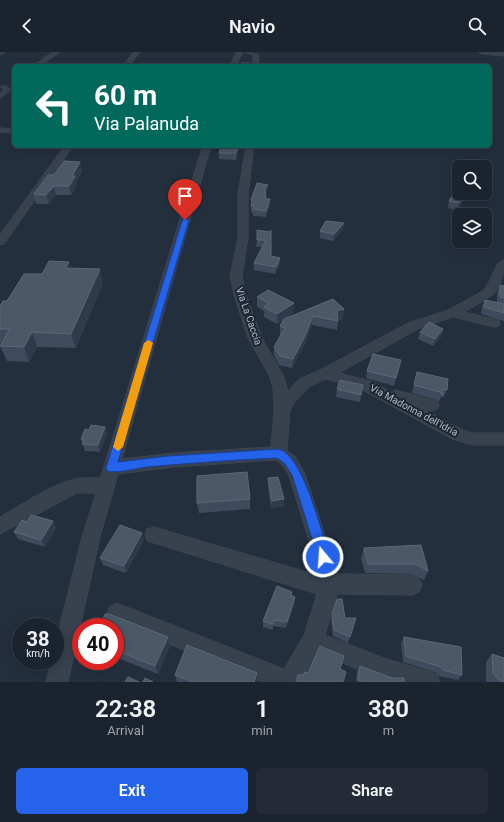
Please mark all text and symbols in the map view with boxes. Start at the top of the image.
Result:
icon: back [16,15,38,37]
icon: search [466,15,488,37]
text: Navio [229,16,275,37]
text: 60 m [94,79,157,112]
icon: left [28,80,80,132]
text: Via Palanuda [94,113,199,134]
map controls [452,160,492,248]
button: search [452,160,492,200]
pin [168,179,202,220]
icon: arrive [174,185,196,207]
button: layers [452,208,492,248]
street label: Via La Caccia [234,286,264,346]
street label: Via Madonna dell'Idria [368,382,460,438]
position arrow [302,536,344,578]
speed limit sign: 40 [72,618,124,670]
text: 38 [27,627,49,651]
text: km/h [26,648,50,659]
text: 22:38 [95,695,156,723]
text: 1 [255,695,269,723]
text: 380 [368,695,409,723]
text: Arrival [107,723,144,738]
text: min [251,723,273,738]
text: m [383,723,394,738]
button: Exit [16,768,248,814]
button: Share [256,768,488,814]

